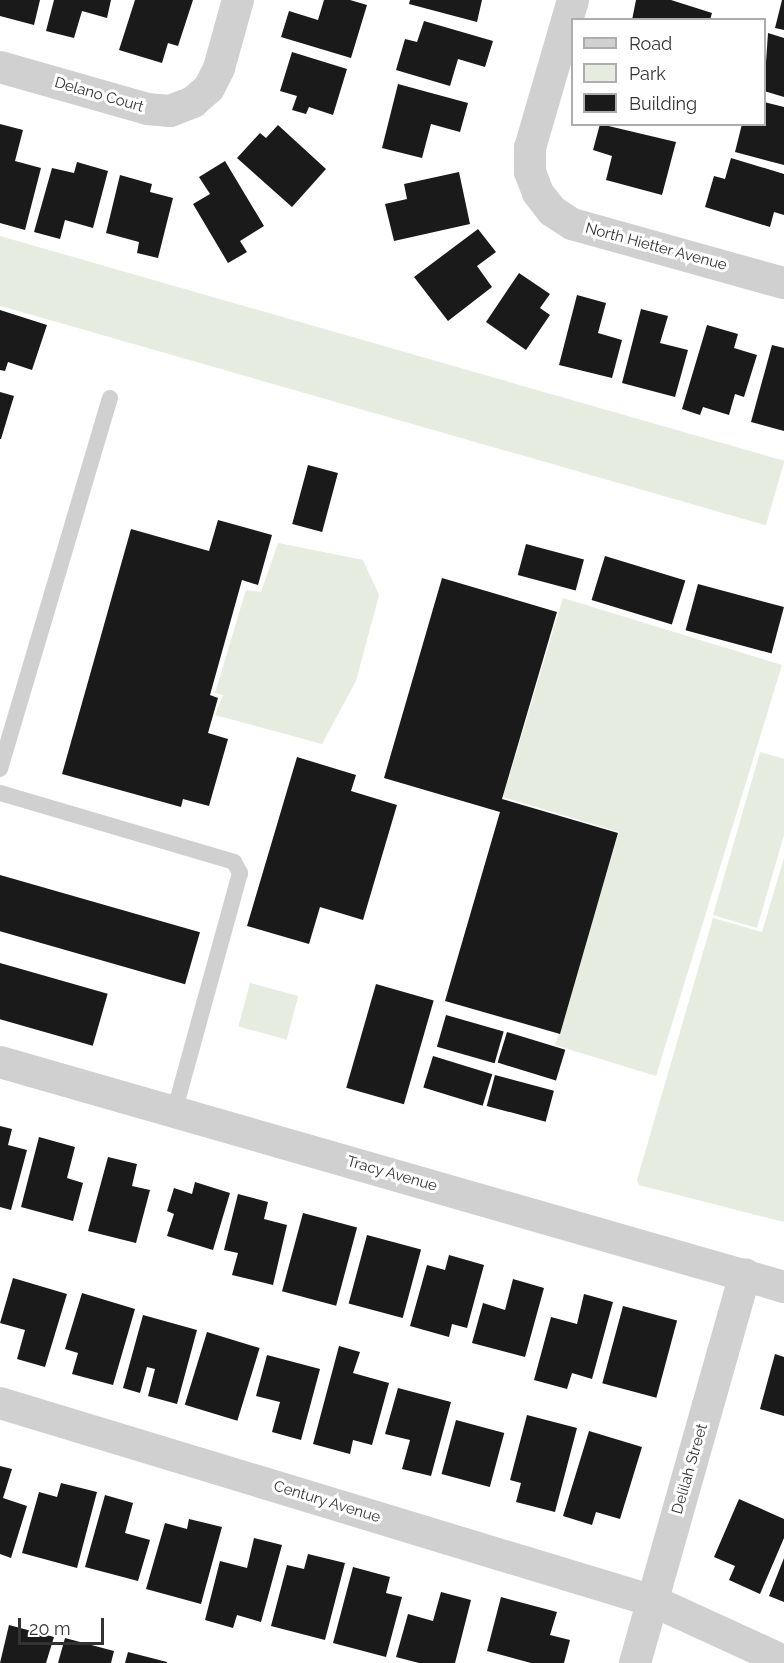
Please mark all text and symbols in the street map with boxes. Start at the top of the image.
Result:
legend [571,18,766,126]
text: Road [629,33,672,54]
text: Park [629,63,666,84]
street label: Delano Court [52,74,146,116]
text: Building [629,93,697,114]
street label: North Hietter Avenue [583,219,729,275]
street label: Tracy Avenue [344,1152,440,1196]
street label: Delilah Street [668,1422,712,1516]
street label: Century Avenue [271,1477,383,1527]
scale bar [21,1606,106,1644]
text: 20 m [29,1618,71,1639]

